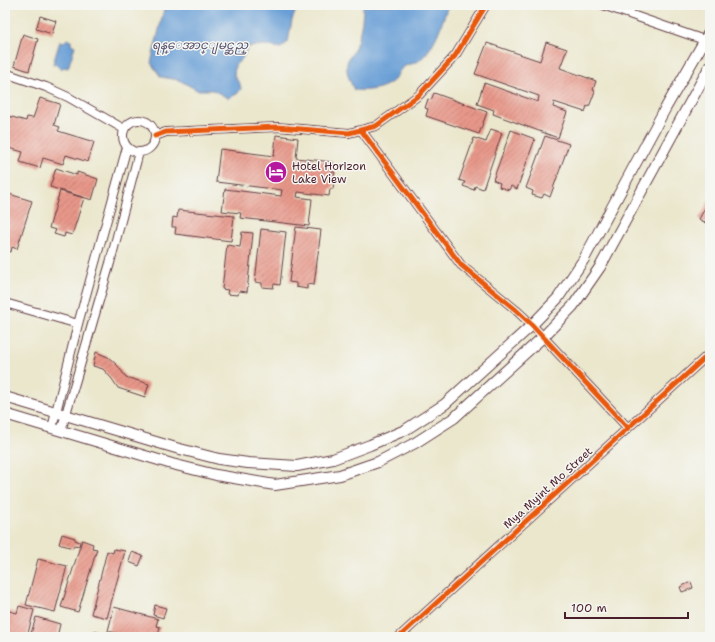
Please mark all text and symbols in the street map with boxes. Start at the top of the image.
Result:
water label: ရန္ေအာင္ျမင္ဆည္ [152,37,249,55]
hotel icon: Hotel Horizon Lake View [263,159,289,185]
place label: Hotel Horizon Lake View [292,159,366,187]
street label: Mya Myint Mo Street [500,444,596,532]
scale bar [565,594,688,620]
text: 100 m [571,600,607,616]

